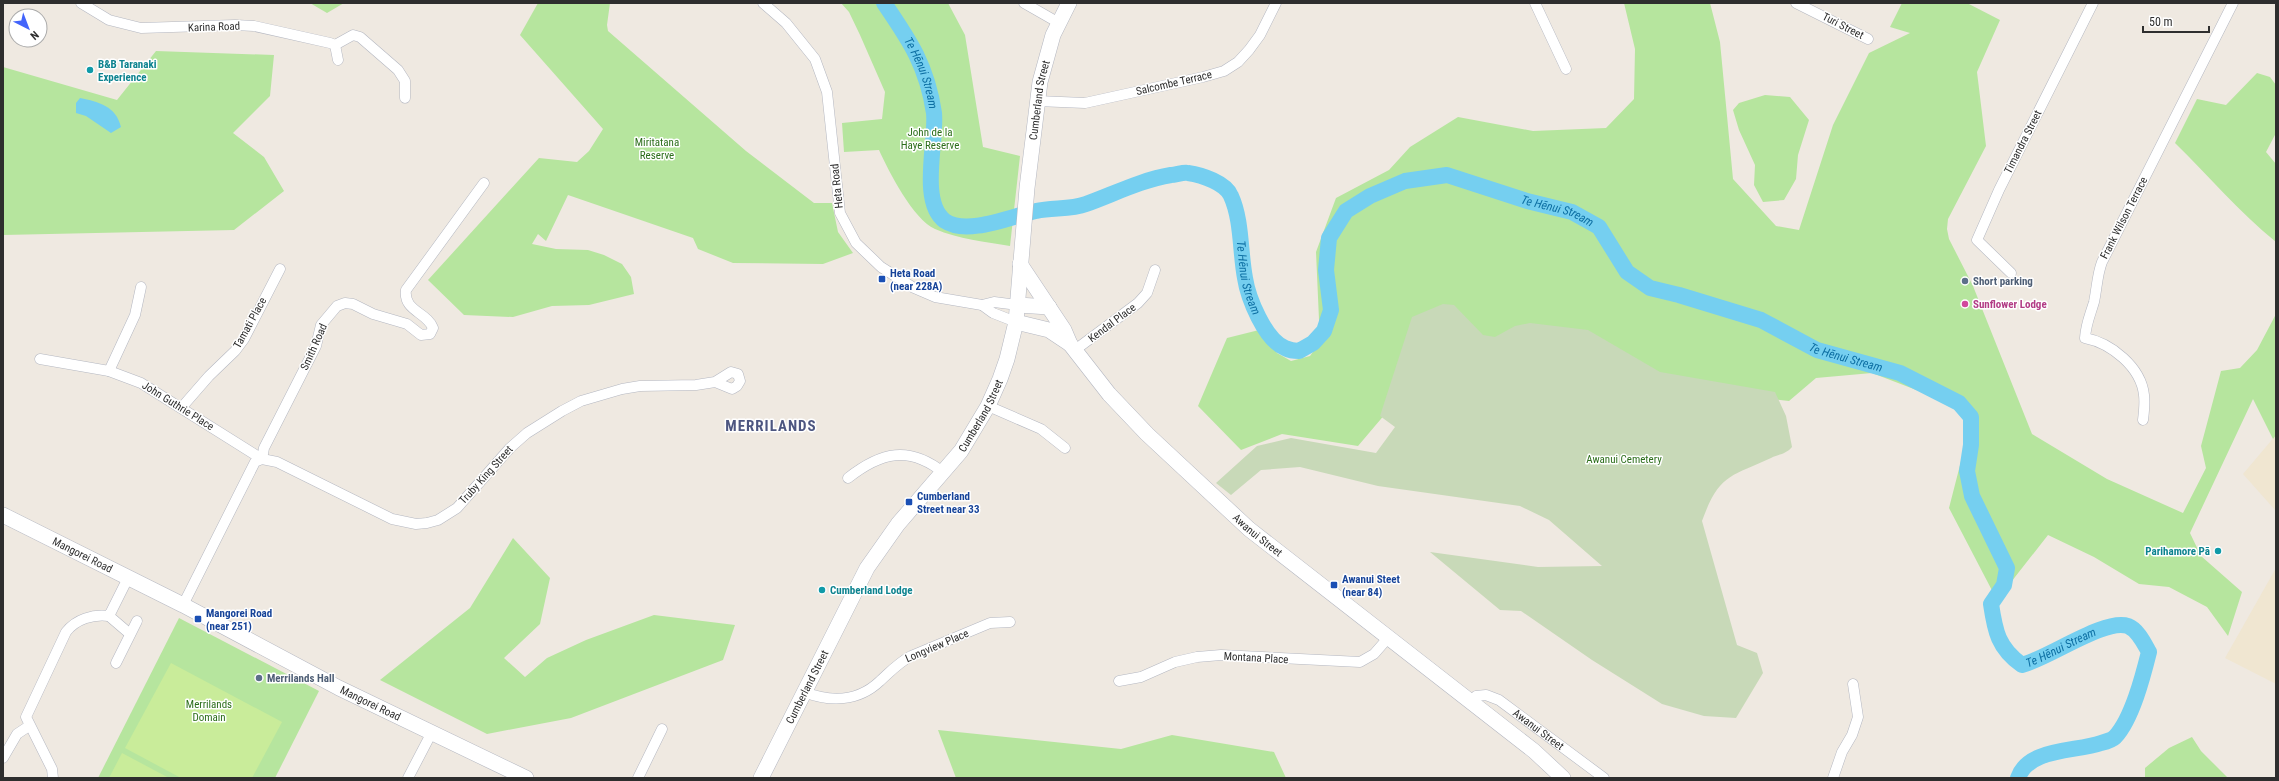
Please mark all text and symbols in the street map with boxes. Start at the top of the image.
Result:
north arrow [8,8,48,48]
scale bar [2143,8,2209,34]
street label: Turi Street [1820,10,1866,42]
text: 50 m [2149,15,2173,29]
street label: Karina Road [188,20,240,34]
text: N [27,28,41,42]
water label: Te Hēnui Stream [901,35,940,110]
place label: B&B Taranaki Experience [98,58,157,84]
street label: Cumberland Street [1026,59,1052,141]
marker: B&B Taranaki Experience [85,65,95,75]
street label: Salcombe Terrace [1135,68,1213,98]
street label: Timandra Street [2001,108,2045,176]
park label: John de la Haye Reserve [901,126,959,152]
park label: Miritatana Reserve [635,136,679,162]
street label: Heta Road [828,163,846,209]
street label: Frank Wilson Terrace [2098,175,2150,261]
water label: Te Hēnui Stream [1519,193,1596,230]
water label: Te Hēnui Stream [1234,240,1263,317]
place label: Heta Road (near 228A) [890,267,942,293]
marker: Heta Road (near 228A) [877,274,887,284]
place label: Short parking [1973,275,2033,288]
marker: Short parking [1960,276,1970,286]
street label: Tamati Place [231,295,269,351]
place label: Sunflower Lodge [1973,298,2047,311]
marker: Sunflower Lodge [1960,299,1970,309]
street label: Kendal Place [1086,301,1138,345]
street label: Smith Road [298,322,330,372]
water label: Te Hēnui Stream [1806,340,1884,375]
street label: Cumberland Street [955,377,1005,454]
street label: John Guthrie Place [140,379,216,433]
district label: MERRILANDS [725,417,817,435]
street label: Truby King Street [456,443,516,507]
park label: Awanui Cemetery [1586,453,1662,466]
place label: Cumberland Street near 33 [917,490,980,516]
marker: Cumberland Street near 33 [904,497,914,507]
street label: Awanui Street [1230,511,1285,559]
street label: Mangorei Road [50,534,115,575]
place label: Parihamore Pā [2145,545,2210,558]
marker: Parihamore Pā [2213,546,2223,556]
place label: Awanui Steet (near 84) [1342,573,1401,599]
marker: Awanui Steet (near 84) [1329,580,1339,590]
place label: Cumberland Lodge [830,584,913,597]
marker: Cumberland Lodge [817,585,827,595]
place label: Mangorei Road (near 251) [206,607,272,633]
marker: Mangorei Road (near 251) [193,614,203,624]
water label: Te Hēnui Stream [2024,625,2098,670]
street label: Longview Place [903,627,971,665]
street label: Cumberland Street [783,648,831,726]
street label: Montana Place [1223,650,1289,666]
place label: Merrilands Hall [267,672,335,685]
marker: Merrilands Hall [254,673,264,683]
street label: Mangorei Road [338,683,403,723]
park label: Merrilands Domain [186,698,232,724]
street label: Awanui Street [1510,706,1567,752]

